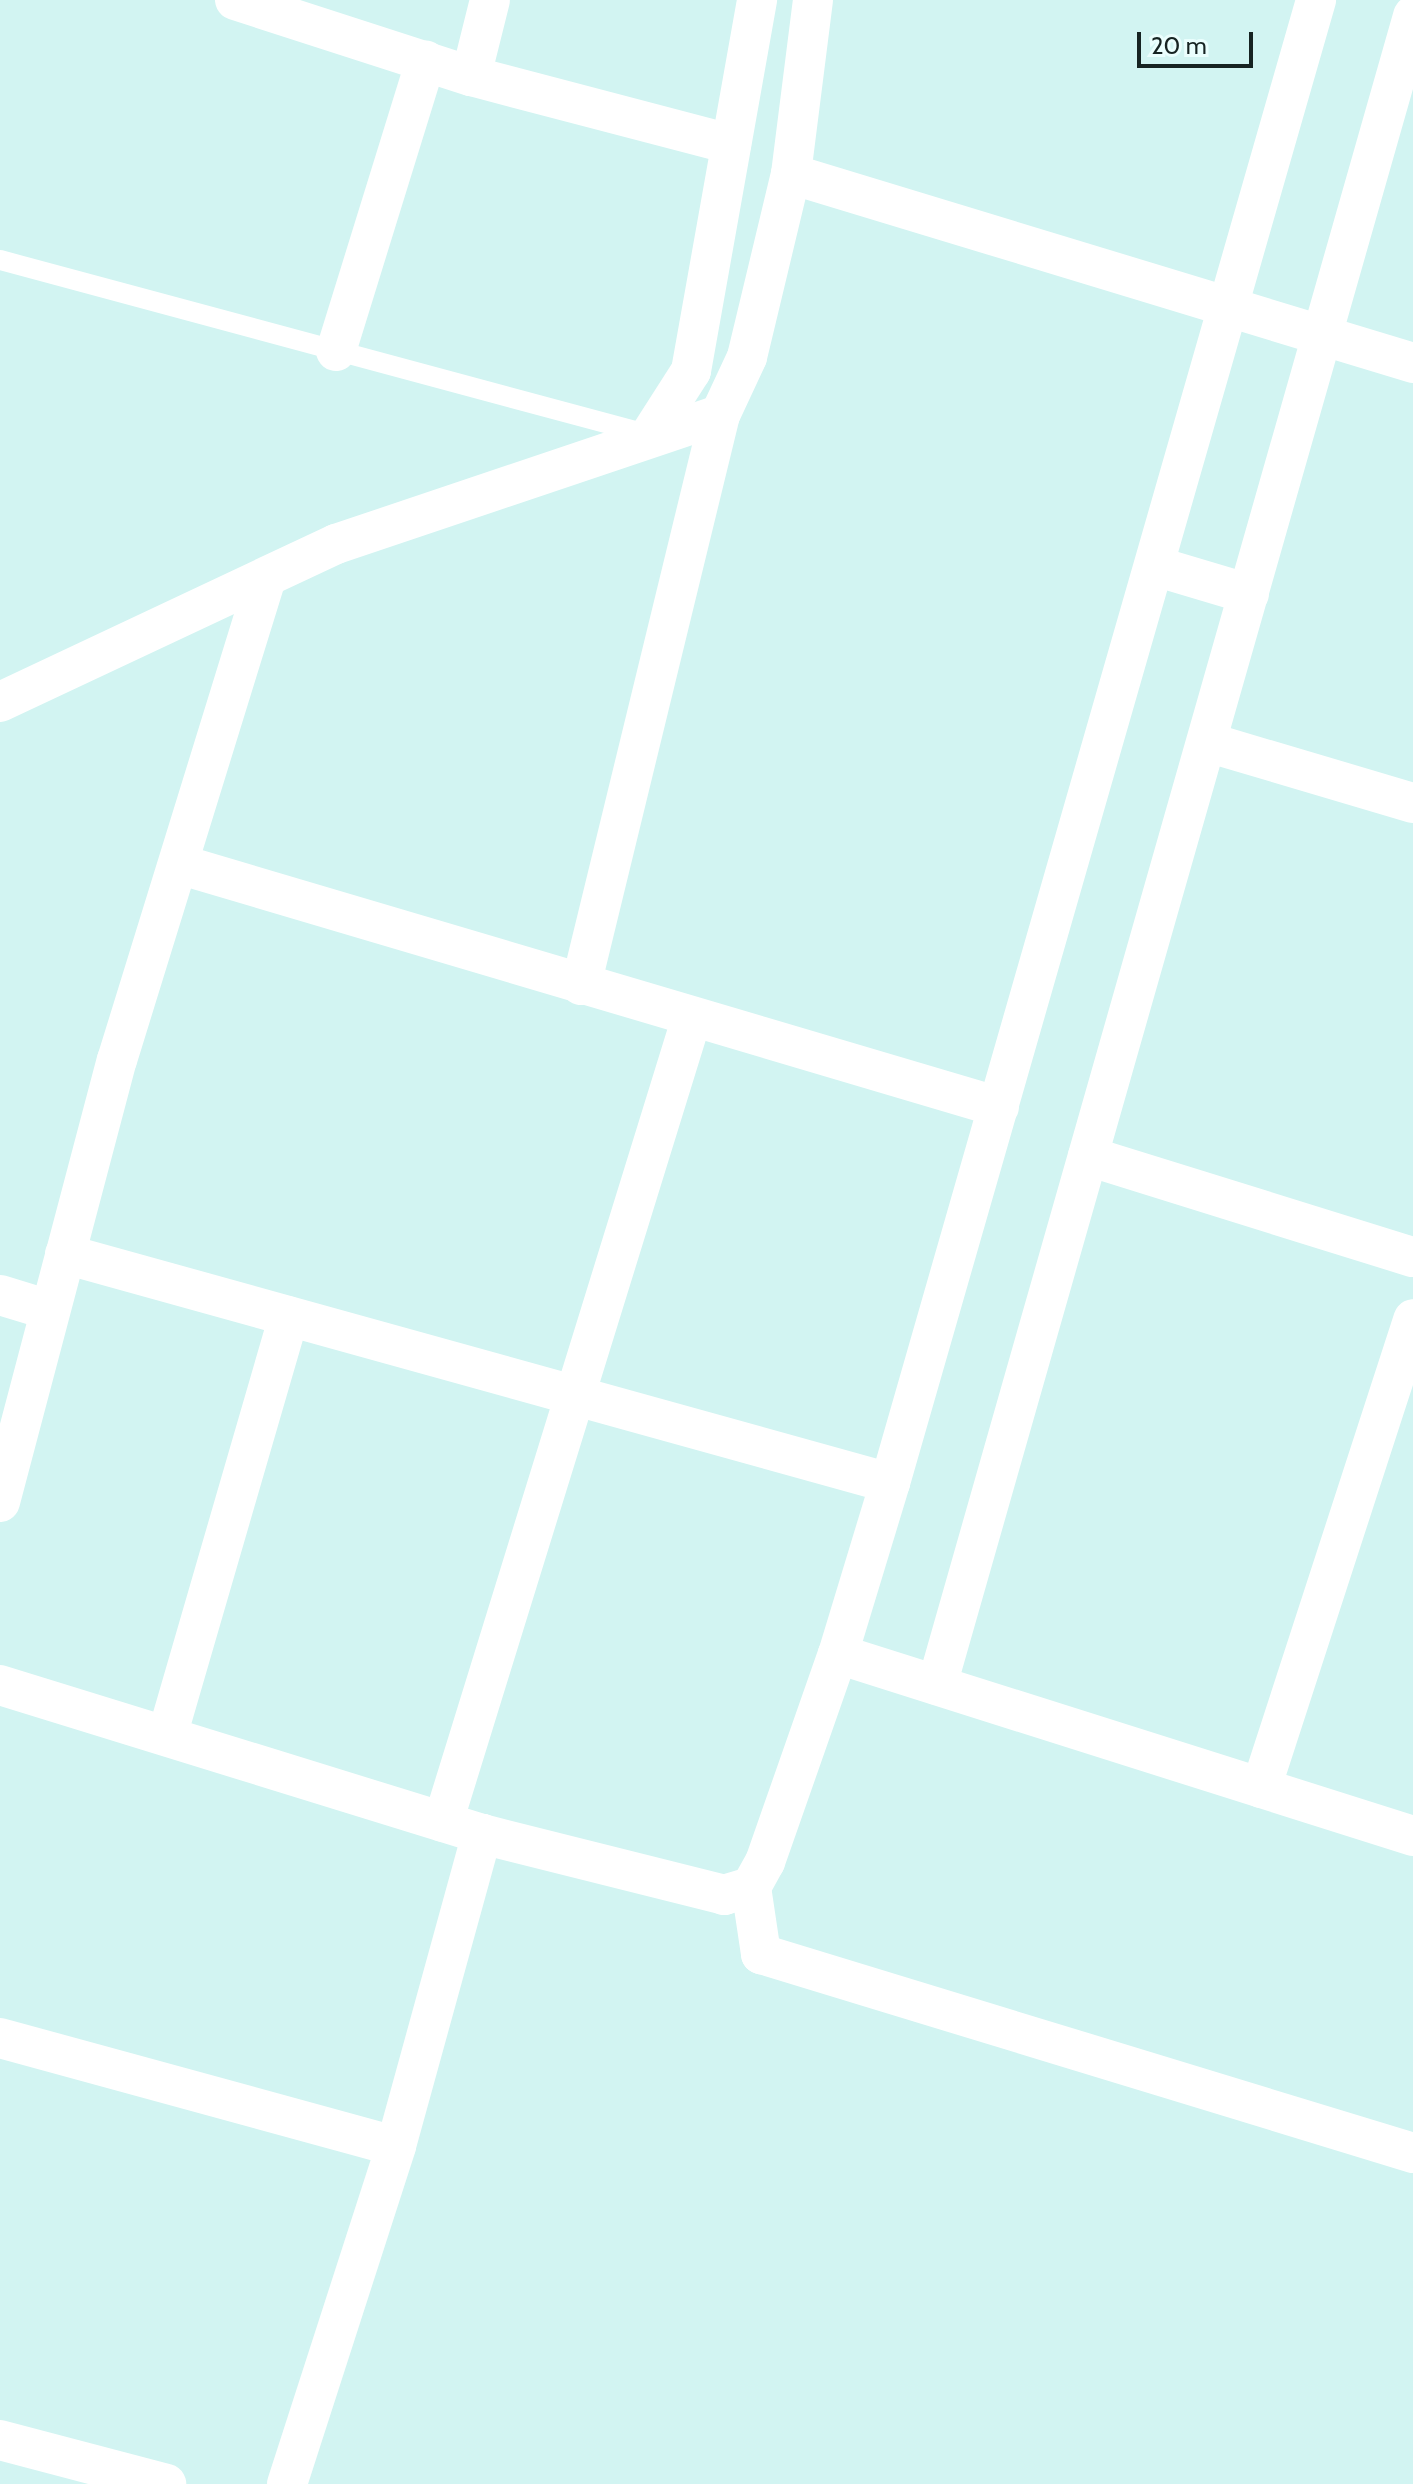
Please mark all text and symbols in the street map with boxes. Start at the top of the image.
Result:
scale bar [1141,16,1257,66]
text: 20 m [1151,31,1207,60]

